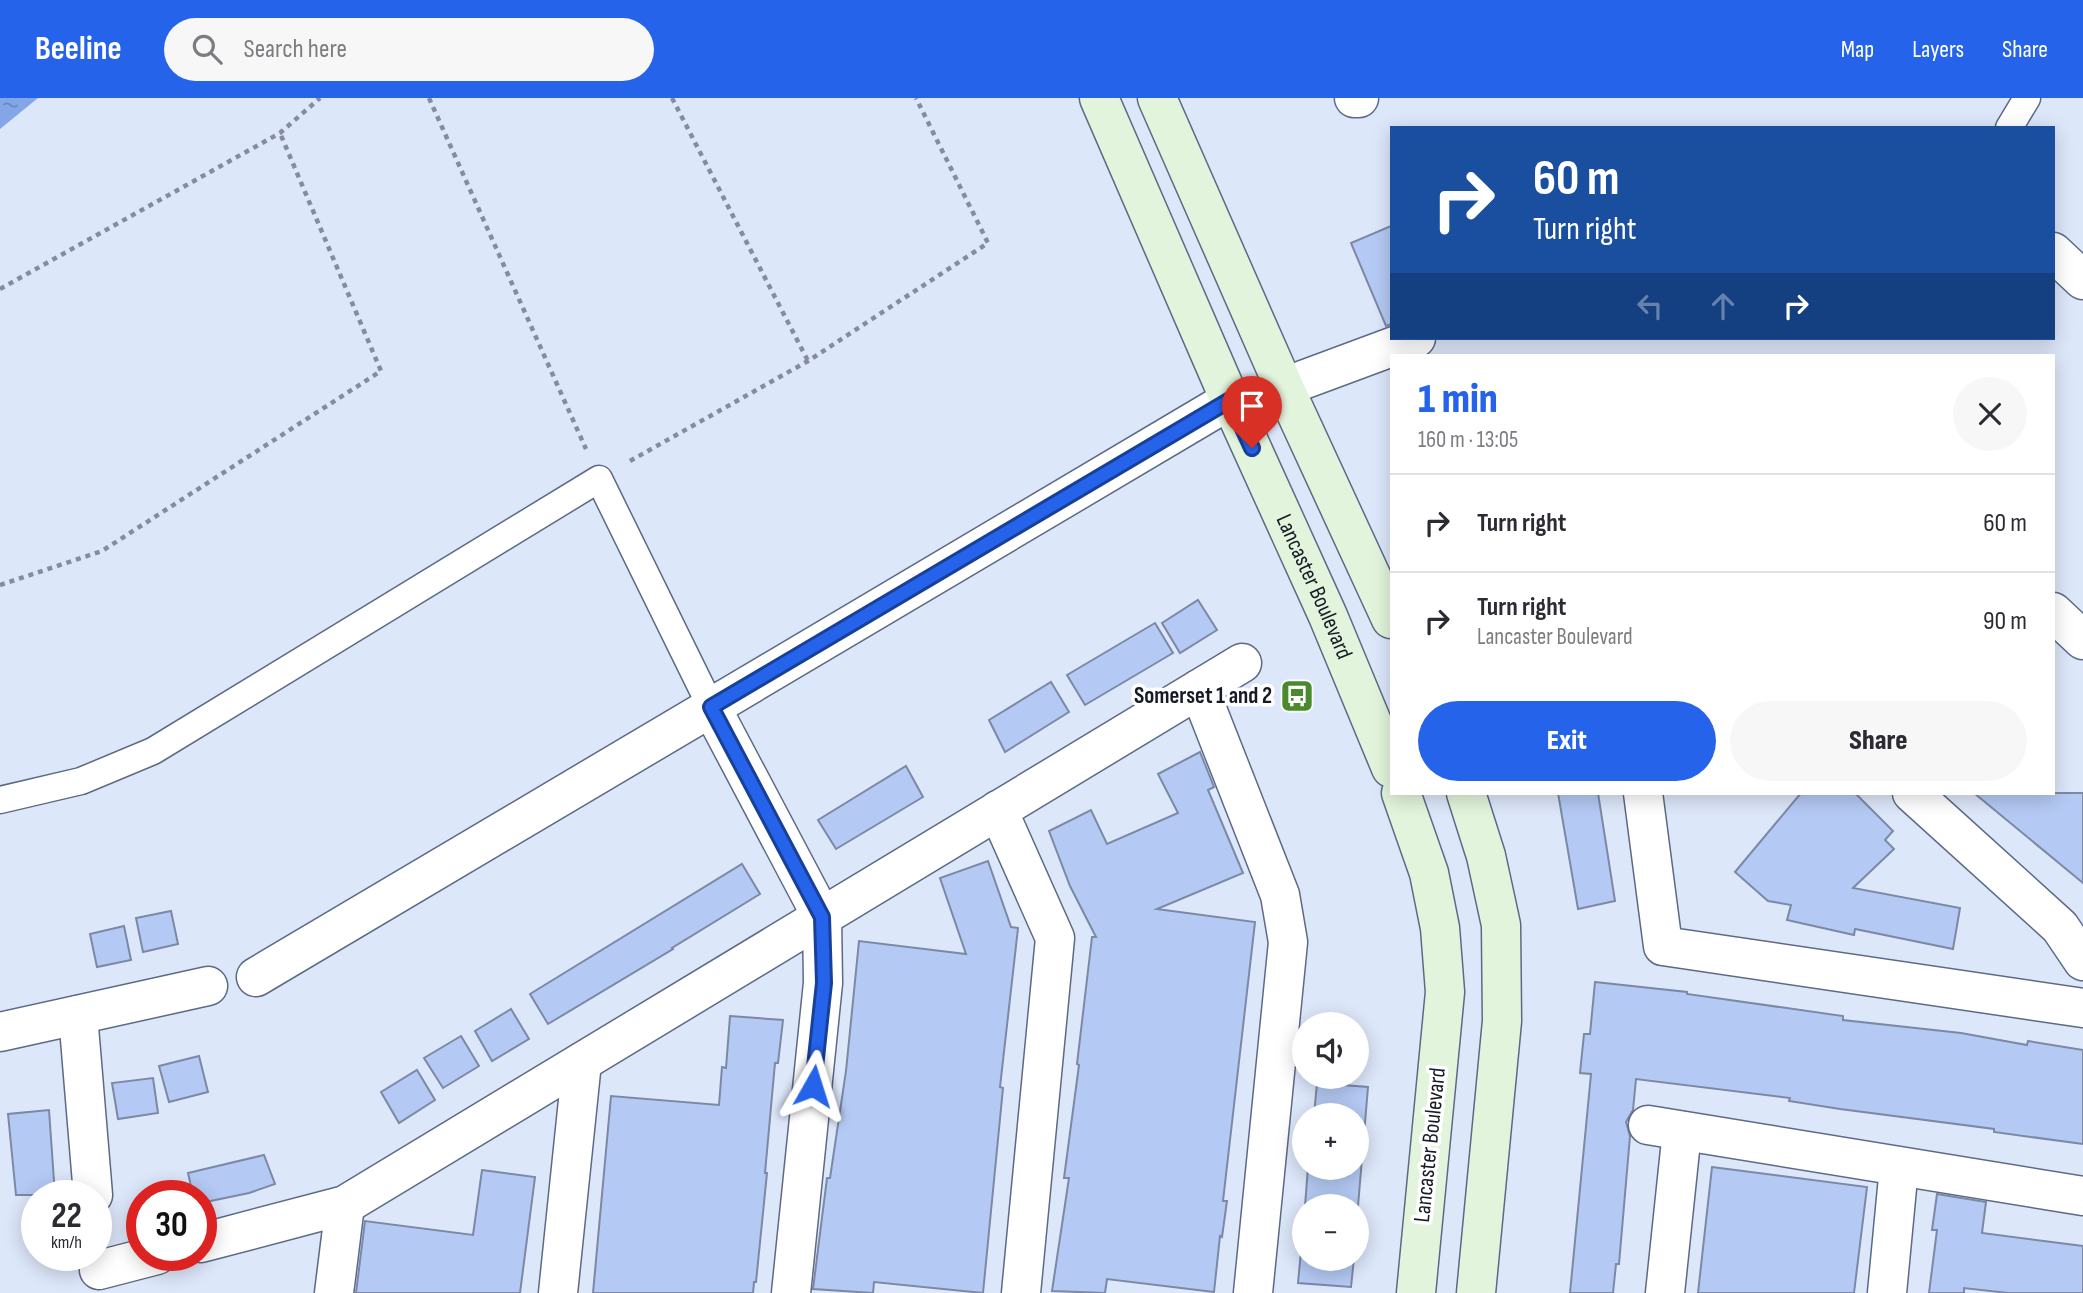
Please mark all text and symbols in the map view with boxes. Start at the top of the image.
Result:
search box [164,18,654,81]
text: Beeline [35,29,122,69]
icon: search [188,30,226,68]
text: Search here [244,34,347,65]
text: Map [1841,35,1874,64]
text: Layers [1912,35,1964,64]
text: Share [2002,35,2048,64]
text: 60 m [1533,150,1620,209]
icon: right [1418,154,1509,245]
text: Turn right [1533,210,1637,249]
icon: left [1631,287,1669,325]
icon: ahead [1704,287,1742,325]
icon: right [1777,287,1815,325]
text: 1 min [1418,374,1498,425]
pin [1222,376,1282,448]
button: close [1953,377,2027,451]
icon: arrive [1233,387,1271,425]
text: 160 m · 13:05 [1418,426,1518,454]
icon: right [1418,504,1456,542]
text: Turn right [1477,508,1566,539]
text: 60 m [1983,508,2027,539]
street label: Lancaster Boulevard [1270,510,1358,663]
text: Turn right [1477,592,1566,623]
icon: right [1418,602,1456,640]
text: 90 m [1983,606,2027,637]
text: Lancaster Boulevard [1477,623,1633,651]
bus stop icon: Somerset 1 and 2 [1278,677,1316,715]
place label: Somerset 1 and 2 [1134,682,1272,710]
button: Exit [1418,701,1716,781]
button: Share [1730,701,2027,781]
map controls [1292,1012,1369,1271]
button: sound [1292,1012,1369,1089]
position arrow [776,1049,850,1123]
street label: Lancaster Boulevard [1408,1066,1452,1224]
button: + [1292,1103,1369,1180]
speed limit sign: 30 [126,1180,217,1271]
button: − [1292,1194,1369,1271]
text: 22 [51,1195,82,1238]
text: km/h [51,1232,82,1253]

